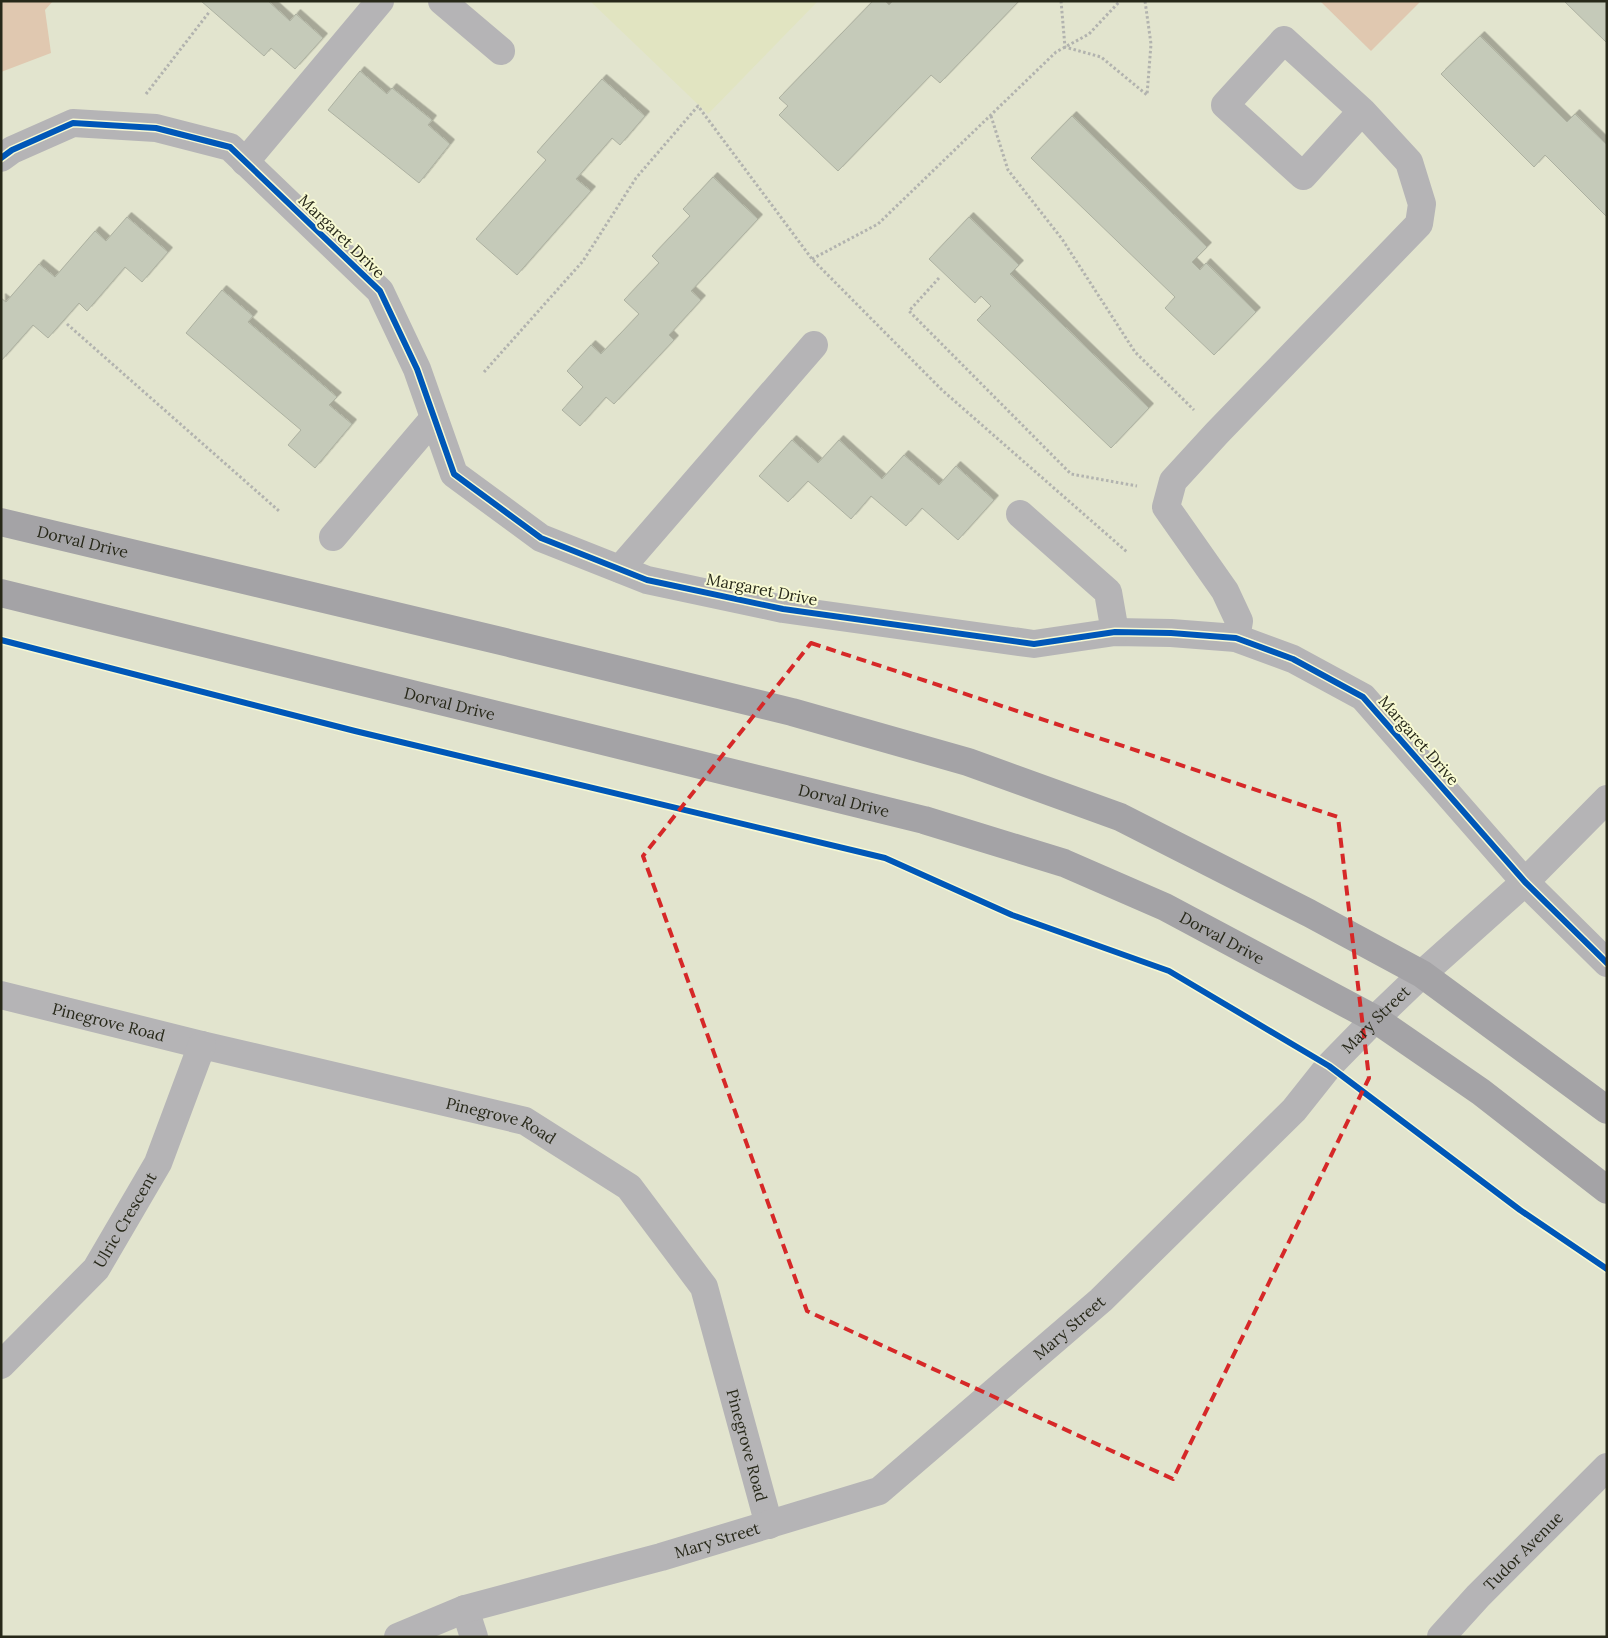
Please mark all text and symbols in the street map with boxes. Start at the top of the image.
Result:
street label: Margaret Drive [295,190,390,283]
street label: Dorval Drive [35,521,131,562]
street label: Margaret Drive [705,568,820,610]
street label: Dorval Drive [402,682,498,724]
street label: Margaret Drive [1374,691,1464,789]
street label: Dorval Drive [796,779,892,821]
street label: Dorval Drive [1176,907,1268,968]
street label: Mary Street [1337,981,1414,1057]
street label: Pinegrove Road [50,998,168,1046]
street label: Pinegrove Road [444,1093,560,1148]
street label: Ulric Crescent [89,1168,161,1271]
street label: Mary Street [1029,1291,1110,1364]
street label: Pinegrove Road [722,1387,772,1504]
street label: Tudor Avenue [1479,1507,1567,1595]
street label: Mary Street [672,1517,763,1562]

